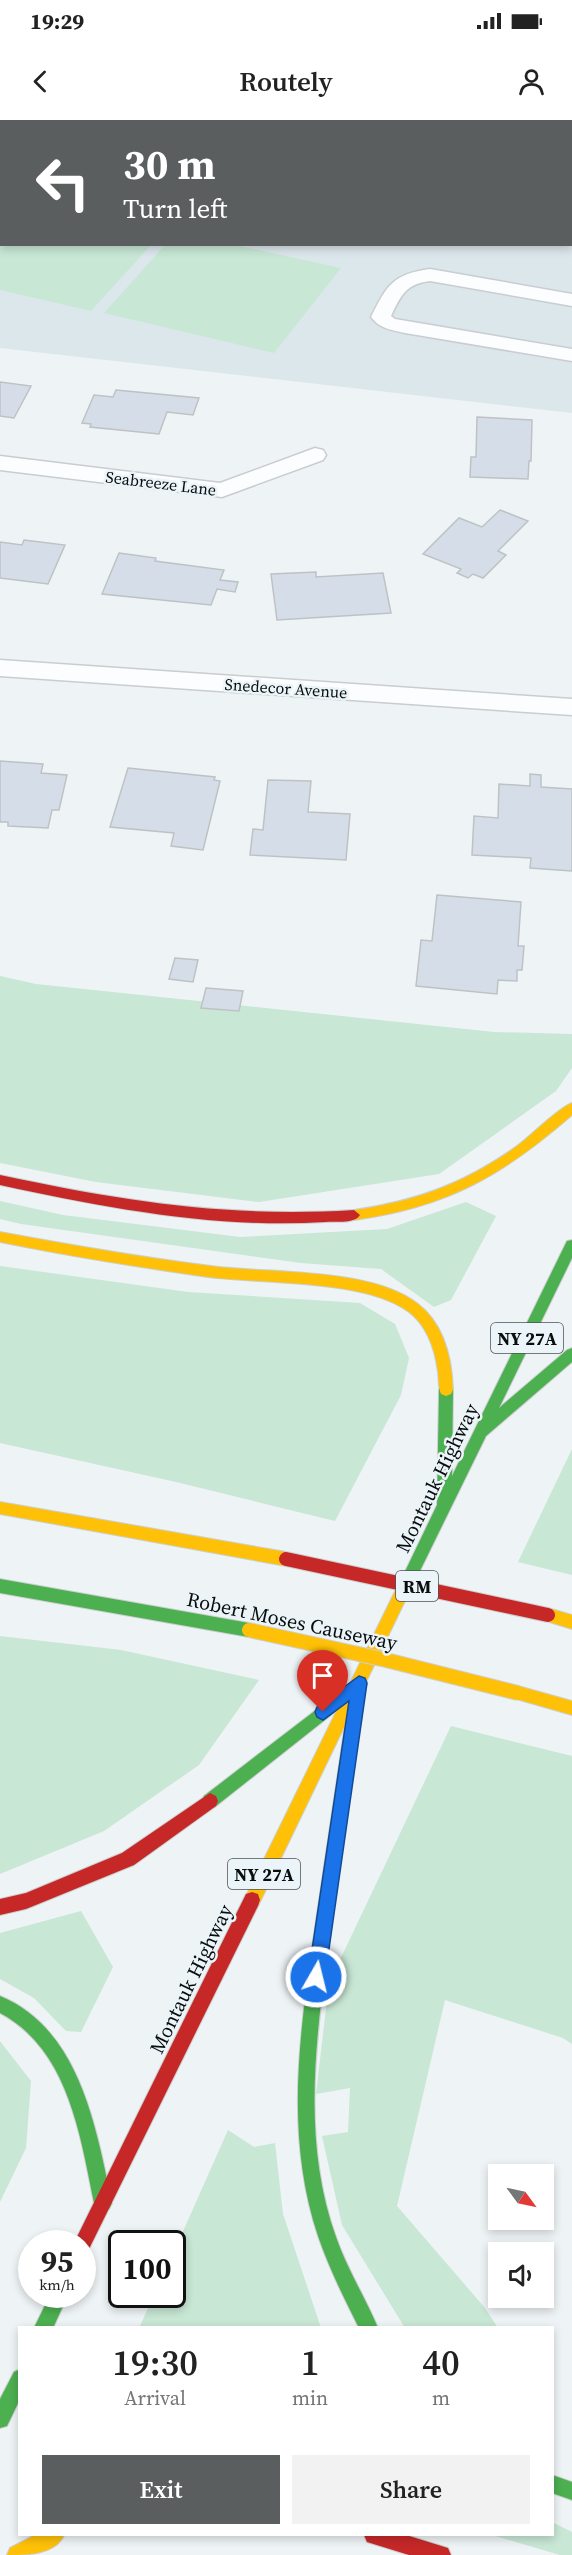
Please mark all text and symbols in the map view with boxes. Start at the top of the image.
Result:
text: 19:29 [30,6,84,36]
text: Routely [239,63,333,100]
icon: back [24,65,57,98]
icon: person [515,65,548,98]
text: 30 m [123,135,216,193]
icon: left [24,144,102,222]
text: Turn left [123,190,227,227]
street label: Seabreeze Lane [105,465,217,501]
street label: Snedecor Avenue [224,673,348,703]
road number: NY 27A [491,1323,563,1353]
street label: Montauk Highway [389,1398,486,1557]
road number: RM [396,1571,438,1601]
street label: Robert Moses Causeway [184,1585,401,1657]
pin [297,1650,348,1712]
icon: arrive [306,1659,339,1692]
road number: NY 27A [228,1859,300,1889]
street label: Montauk Highway [143,1899,240,2058]
position arrow [284,1945,348,2009]
north arrow [488,2164,554,2230]
map controls [488,2164,554,2308]
speed limit sign: 100 [108,2230,186,2308]
text: 95 [41,2241,73,2282]
button: sound [488,2242,554,2308]
text: km/h [39,2274,75,2295]
text: 19:30 [112,2338,198,2387]
text: 1 [301,2338,319,2387]
text: 40 [422,2338,460,2387]
text: Arrival [124,2384,186,2412]
text: min [292,2384,328,2412]
text: m [432,2384,450,2412]
button: Exit [42,2455,280,2524]
button: Share [292,2455,530,2524]

